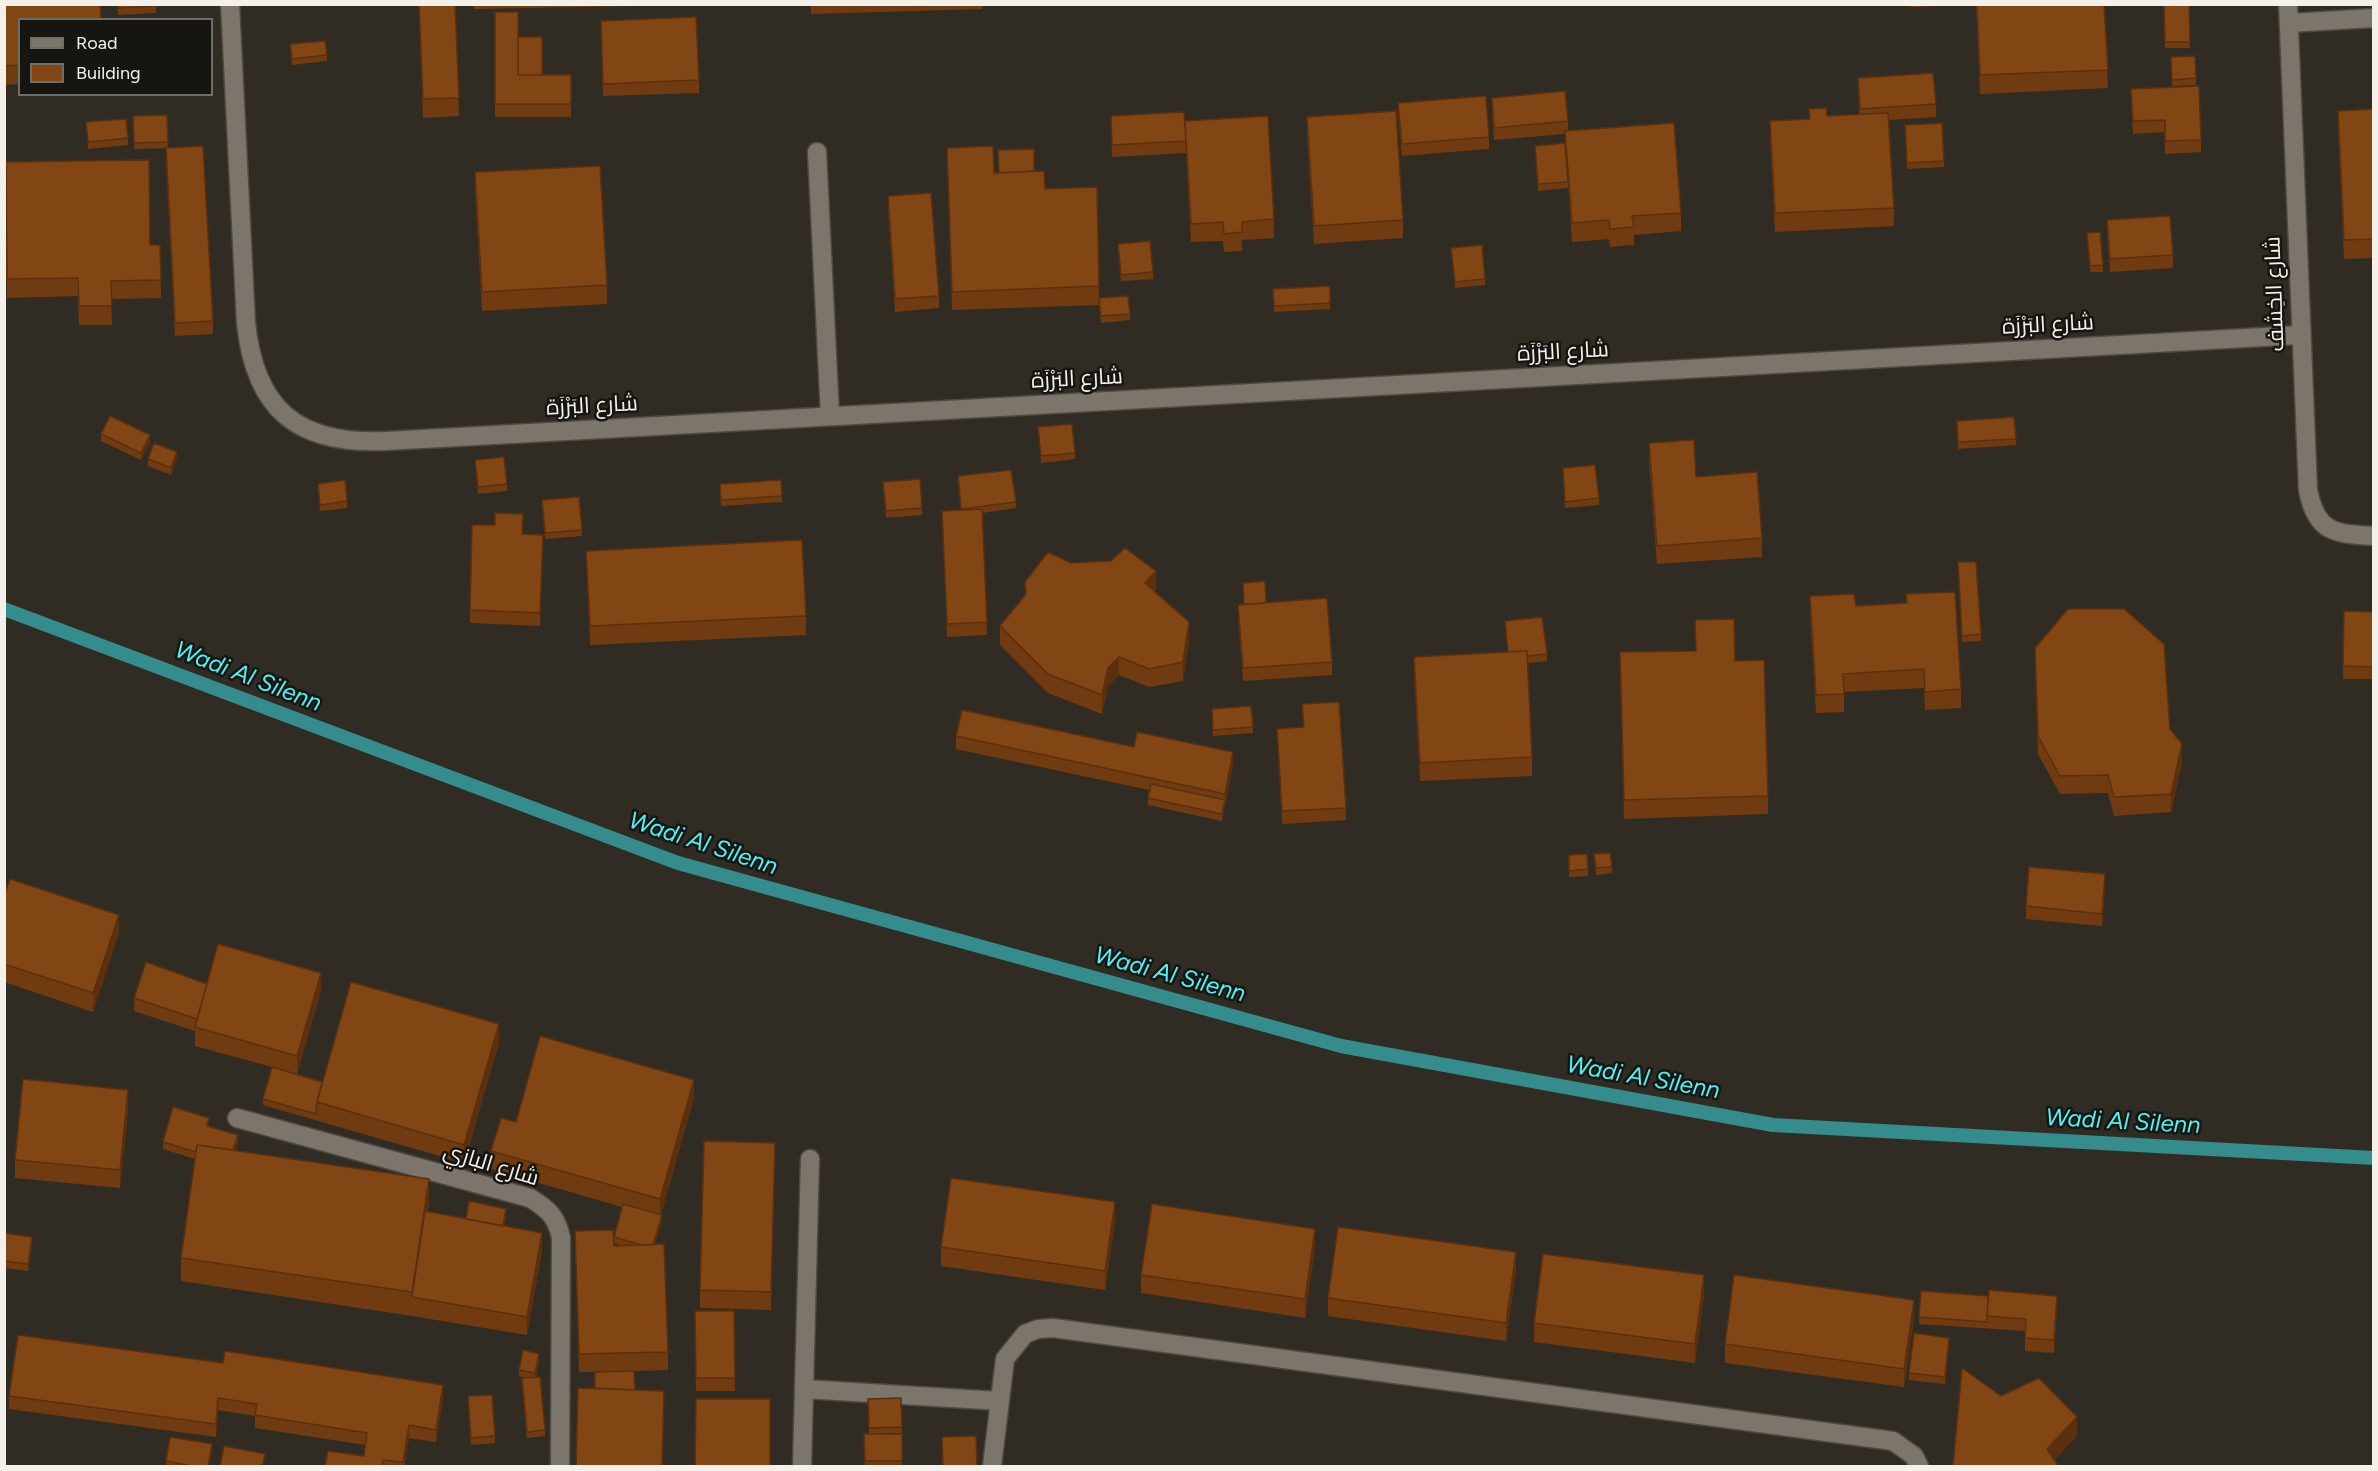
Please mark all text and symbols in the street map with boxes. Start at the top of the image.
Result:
legend [18,18,213,96]
text: Road [76,32,117,54]
text: Building [76,62,141,84]
street label: شارع الخِشف [2260,236,2290,352]
street label: شارع البَرْزَة [2002,309,2094,341]
street label: شارع البَرْزَة [1517,336,1609,368]
street label: شارع البَرْزَة [1031,363,1123,395]
street label: شارع البَرْزَة [546,390,638,422]
water label: Wadi Al Silenn [171,636,325,718]
water label: Wadi Al Silenn [625,806,781,882]
water label: Wadi Al Silenn [1091,941,1249,1009]
water label: Wadi Al Silenn [1564,1050,1722,1106]
water label: Wadi Al Silenn [2045,1104,2201,1140]
street label: شارع البازي [440,1138,542,1192]

